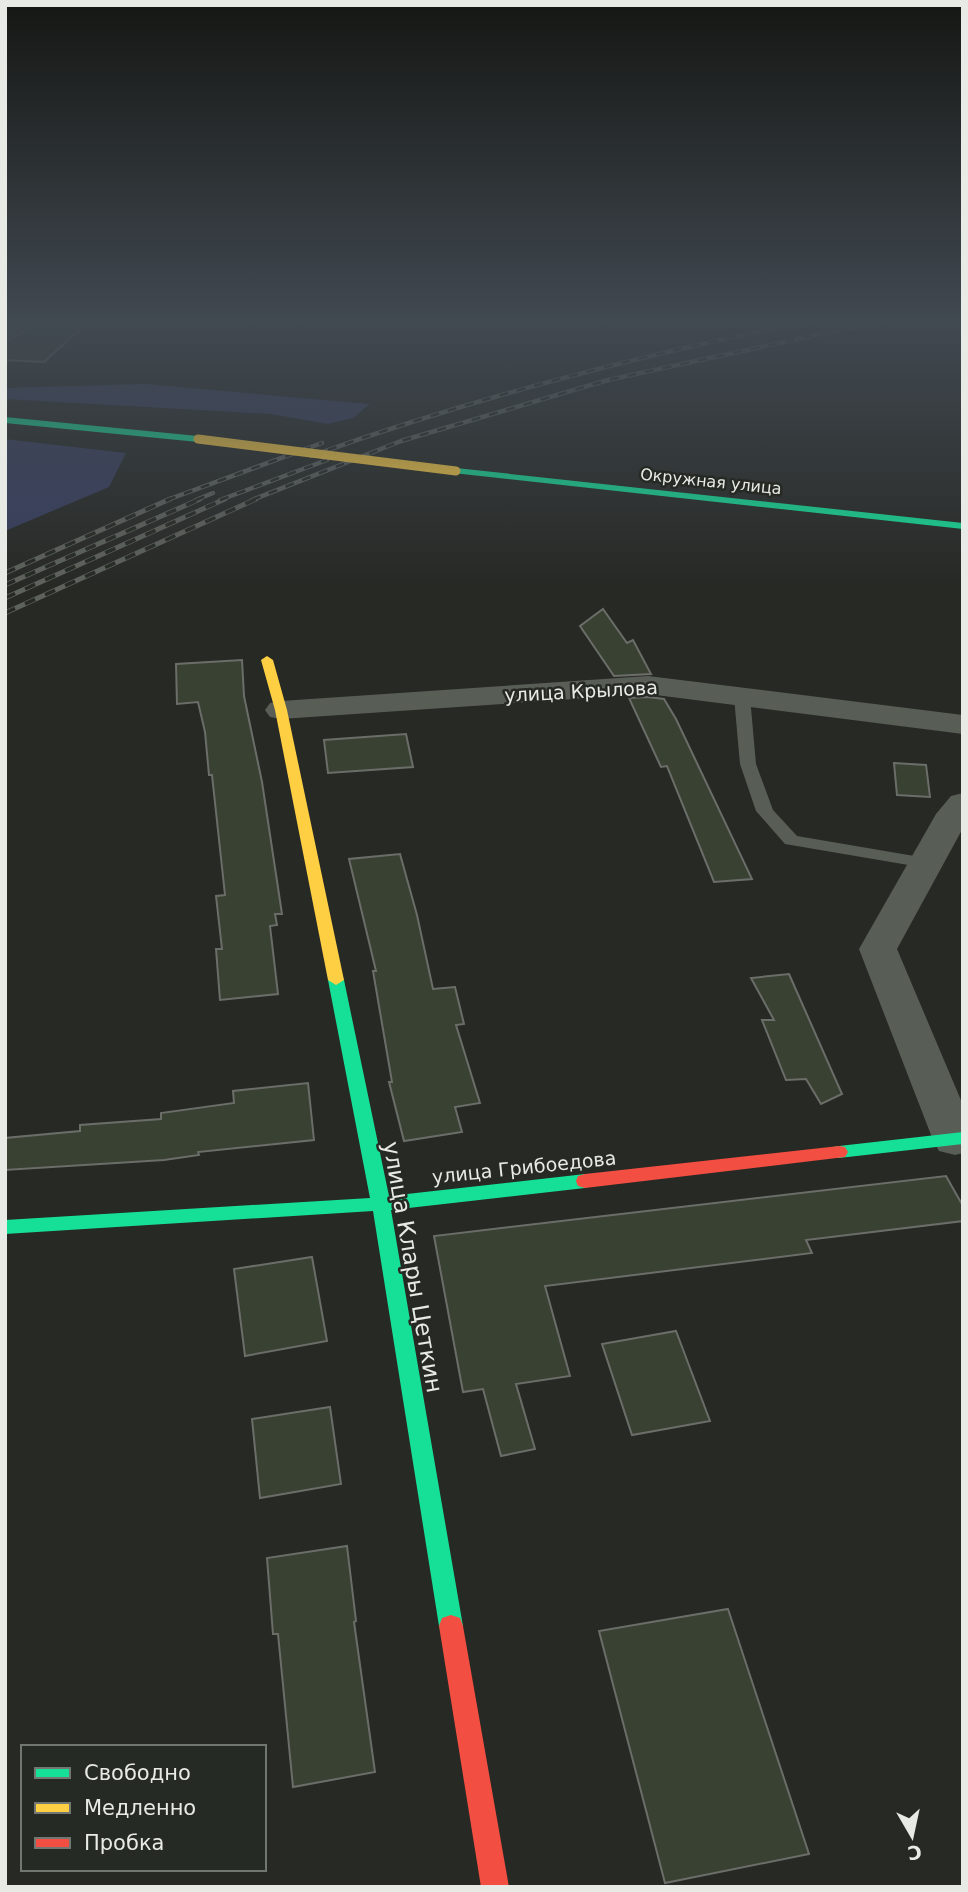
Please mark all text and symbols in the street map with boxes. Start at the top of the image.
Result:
street label: Окружная улица [639,465,783,498]
street label: улица Крылова [504,676,658,706]
street label: улица Клары Цеткин [378,1139,448,1395]
street label: улица Грибоедова [431,1146,617,1188]
legend [21,1745,266,1871]
text: Свободно [84,1761,191,1785]
text: Медленно [84,1796,196,1820]
north arrow [877,1801,947,1871]
text: Пробка [84,1831,164,1855]
text: С [906,1841,923,1865]

